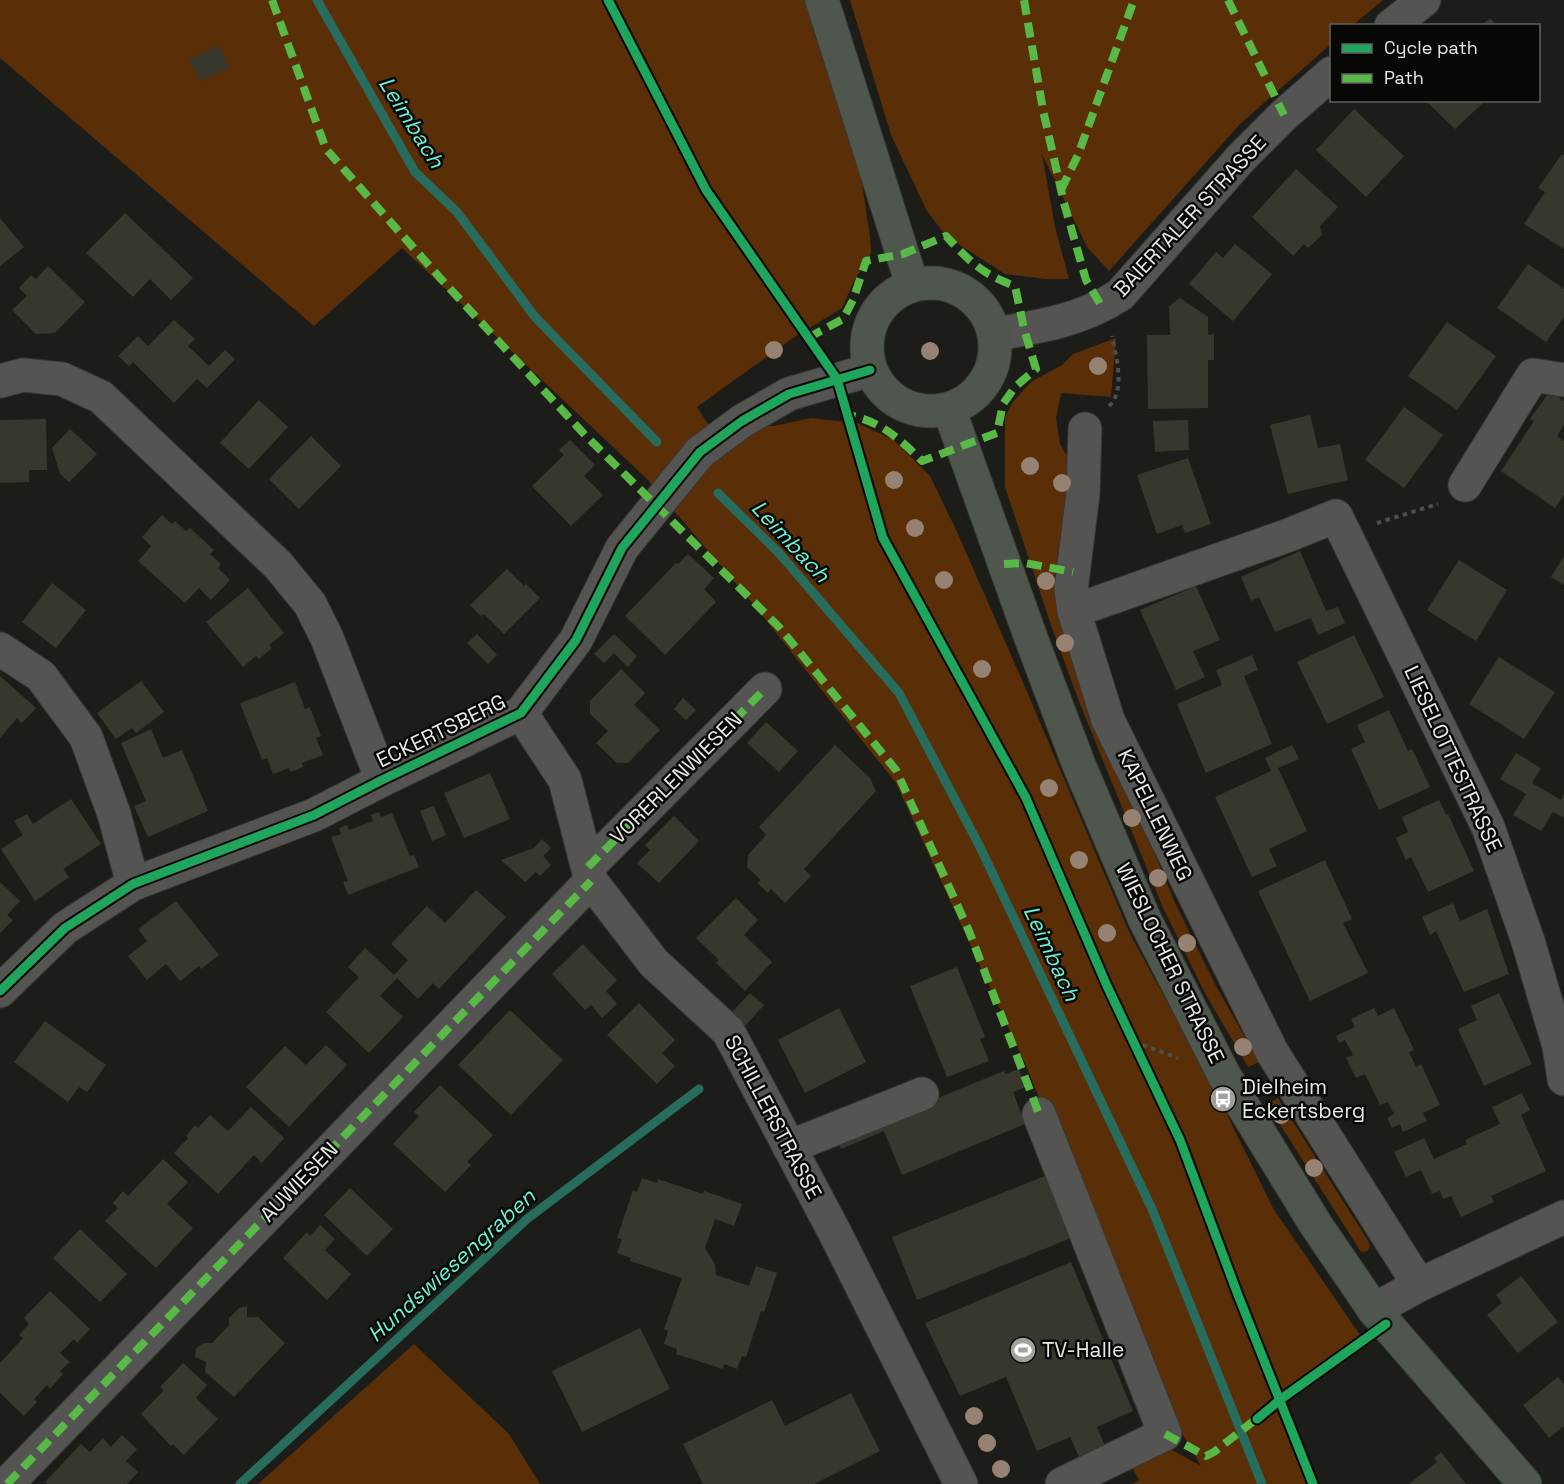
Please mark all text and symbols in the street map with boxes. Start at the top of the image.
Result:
legend [1330,24,1540,102]
text: Cycle path [1384,36,1478,59]
text: Path [1384,66,1424,89]
water label: Leimbach [373,71,451,173]
street label: BAIERTALER STRASSE [1108,129,1272,302]
water label: Leimbach [746,494,837,588]
street label: LIESELOTTESTRASSE [1398,661,1509,856]
street label: ECKERTSBERG [372,688,510,773]
street label: VORERLENWIESEN [604,706,748,850]
street label: KAPELLENWEG [1112,744,1199,885]
street label: WIESLOCHER STRASSE [1110,858,1231,1067]
water label: Leimbach [1018,901,1087,1006]
street label: SCHILLERSTRASSE [719,1030,828,1203]
place label: Dielheim Eckertsberg [1242,1073,1365,1124]
bus stop icon: Dielheim Eckertsberg [1208,1084,1238,1114]
street label: AUWIESEN [254,1136,343,1227]
water label: Hundswiesengraben [361,1182,541,1348]
sports icon: TV-Halle [1008,1335,1038,1365]
place label: TV-Halle [1042,1336,1124,1363]

